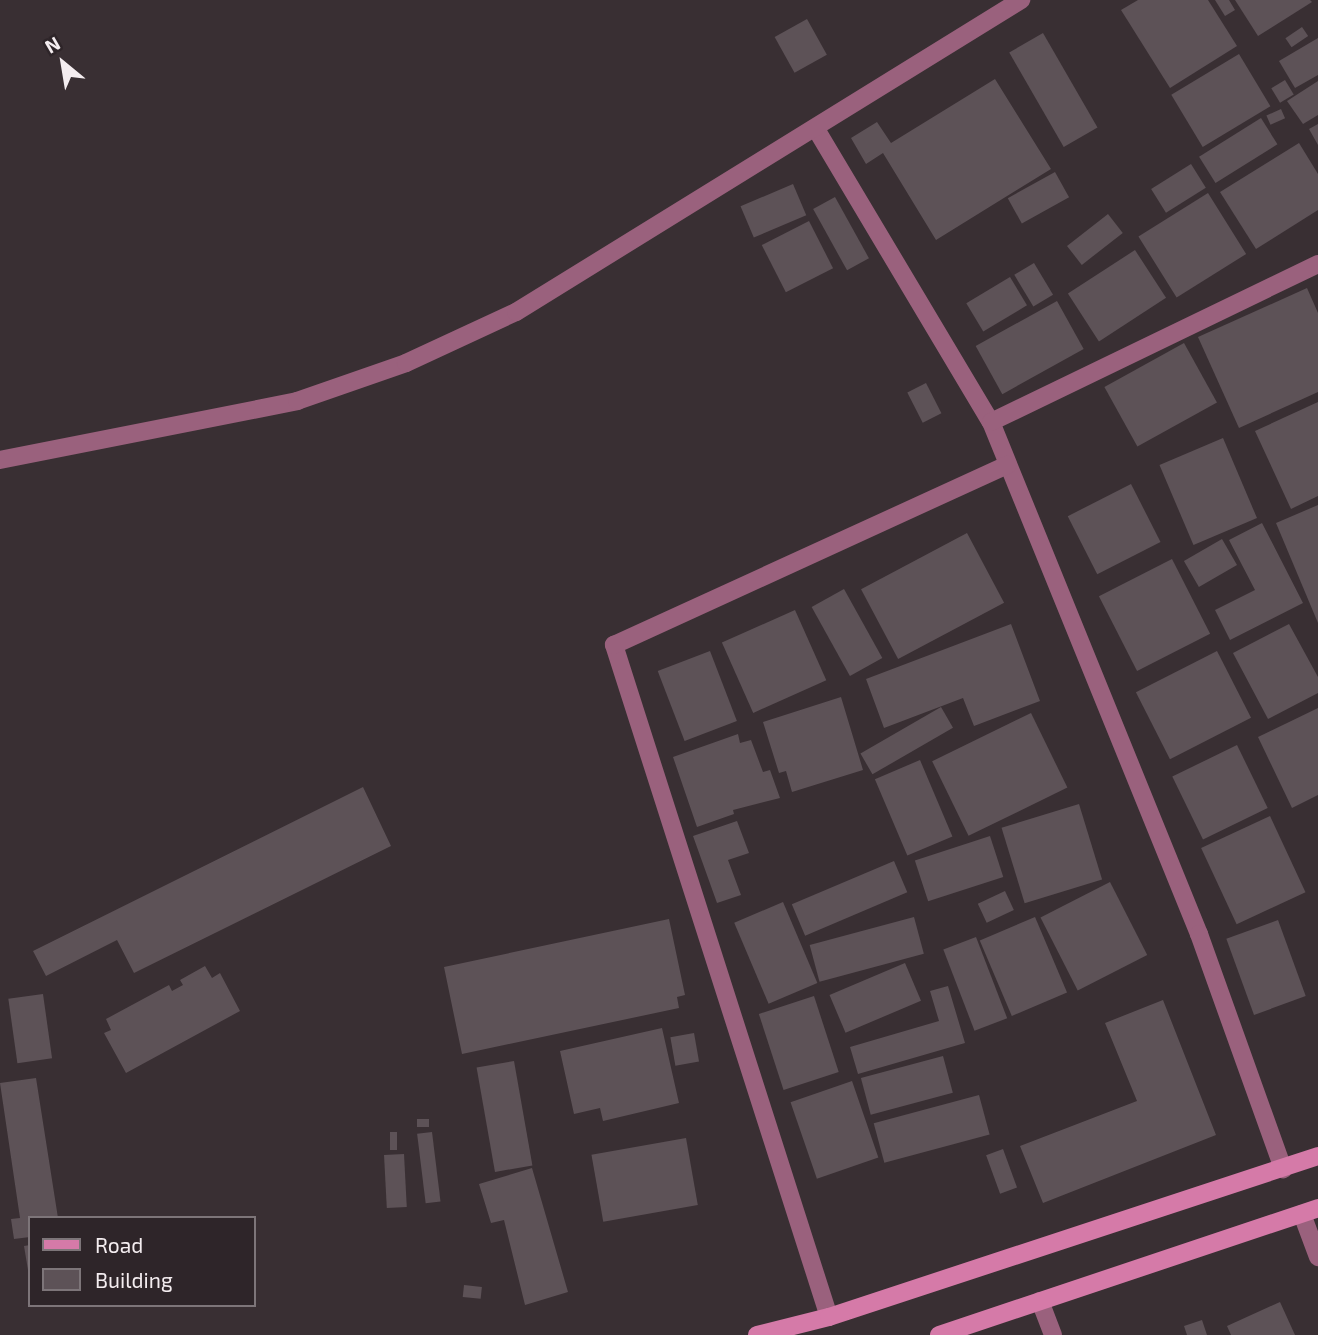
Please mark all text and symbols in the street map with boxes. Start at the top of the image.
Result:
north arrow [28,28,98,98]
text: N [41,31,64,58]
legend [28,1216,256,1307]
text: Road [95,1232,143,1257]
text: Building [95,1267,173,1292]

